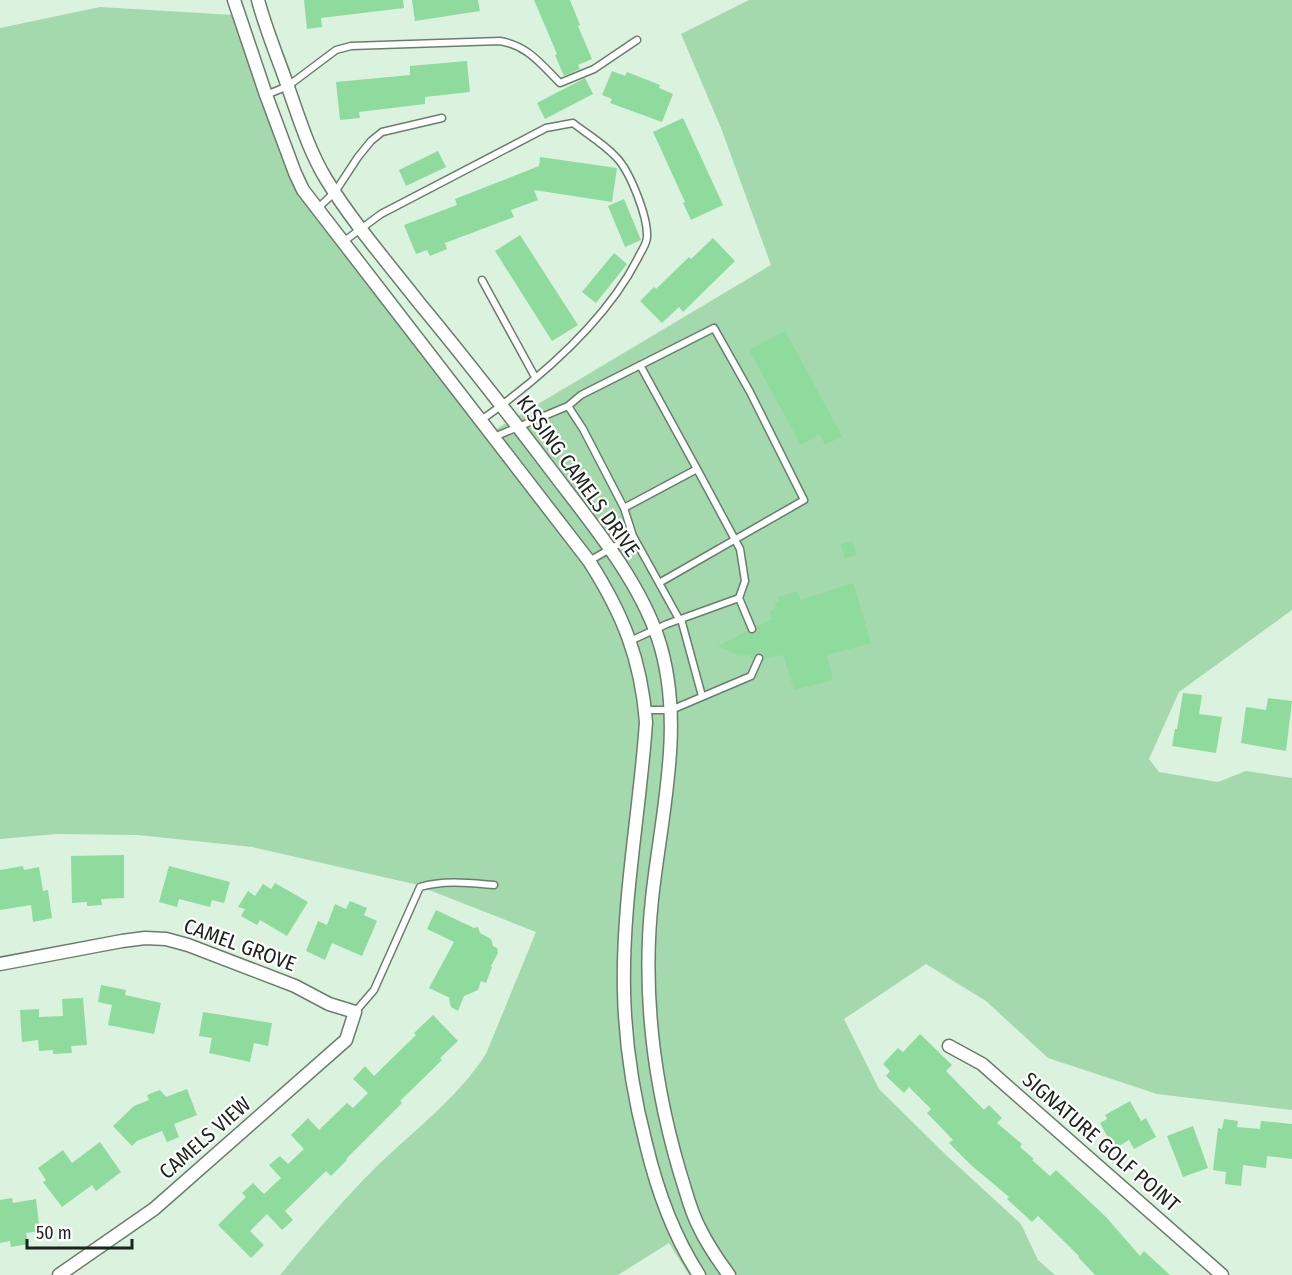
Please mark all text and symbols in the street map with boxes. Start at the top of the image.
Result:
street label: KISSING CAMELS DRIVE [511,390,645,562]
street label: CAMEL GROVE [180,913,300,977]
street label: SIGNATURE GOLF POINT [1017,1067,1185,1218]
street label: CAMELS VIEW [154,1091,256,1185]
scale bar [27,1212,132,1250]
text: 50 m [36,1222,72,1244]

